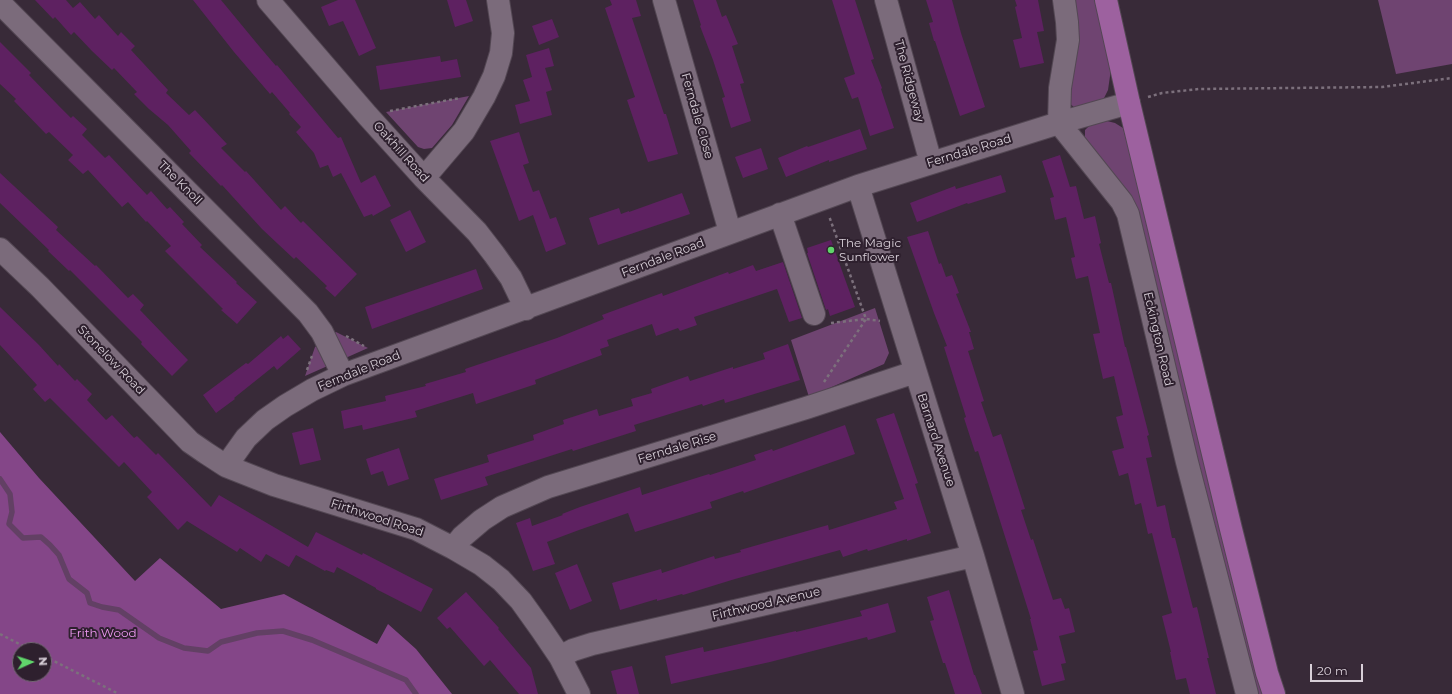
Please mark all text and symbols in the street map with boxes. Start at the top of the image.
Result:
street label: The Ridgeway [891,38,927,124]
street label: Ferndale Close [678,71,716,161]
street label: Oakhill Road [370,119,432,185]
street label: Ferndale Road [925,131,1013,171]
street label: The Knoll [155,158,205,208]
street label: Ferndale Road [619,236,707,280]
place label: The Magic Sunflower [839,236,901,264]
marker: The Magic Sunflower [826,245,836,255]
street label: Eckington Road [1140,291,1176,387]
street label: Stonelow Road [74,322,148,398]
street label: Ferndale Road [316,348,402,394]
street label: Barnard Avenue [914,392,958,488]
street label: Ferndale Rise [636,429,718,467]
street label: Firthwood Road [329,496,425,540]
street label: Firthwood Avenue [710,585,822,623]
park label: Frith Wood [69,626,137,640]
north arrow [12,642,52,682]
scale bar [1312,656,1365,682]
text: N [36,657,50,666]
text: 20 m [1317,663,1348,678]

